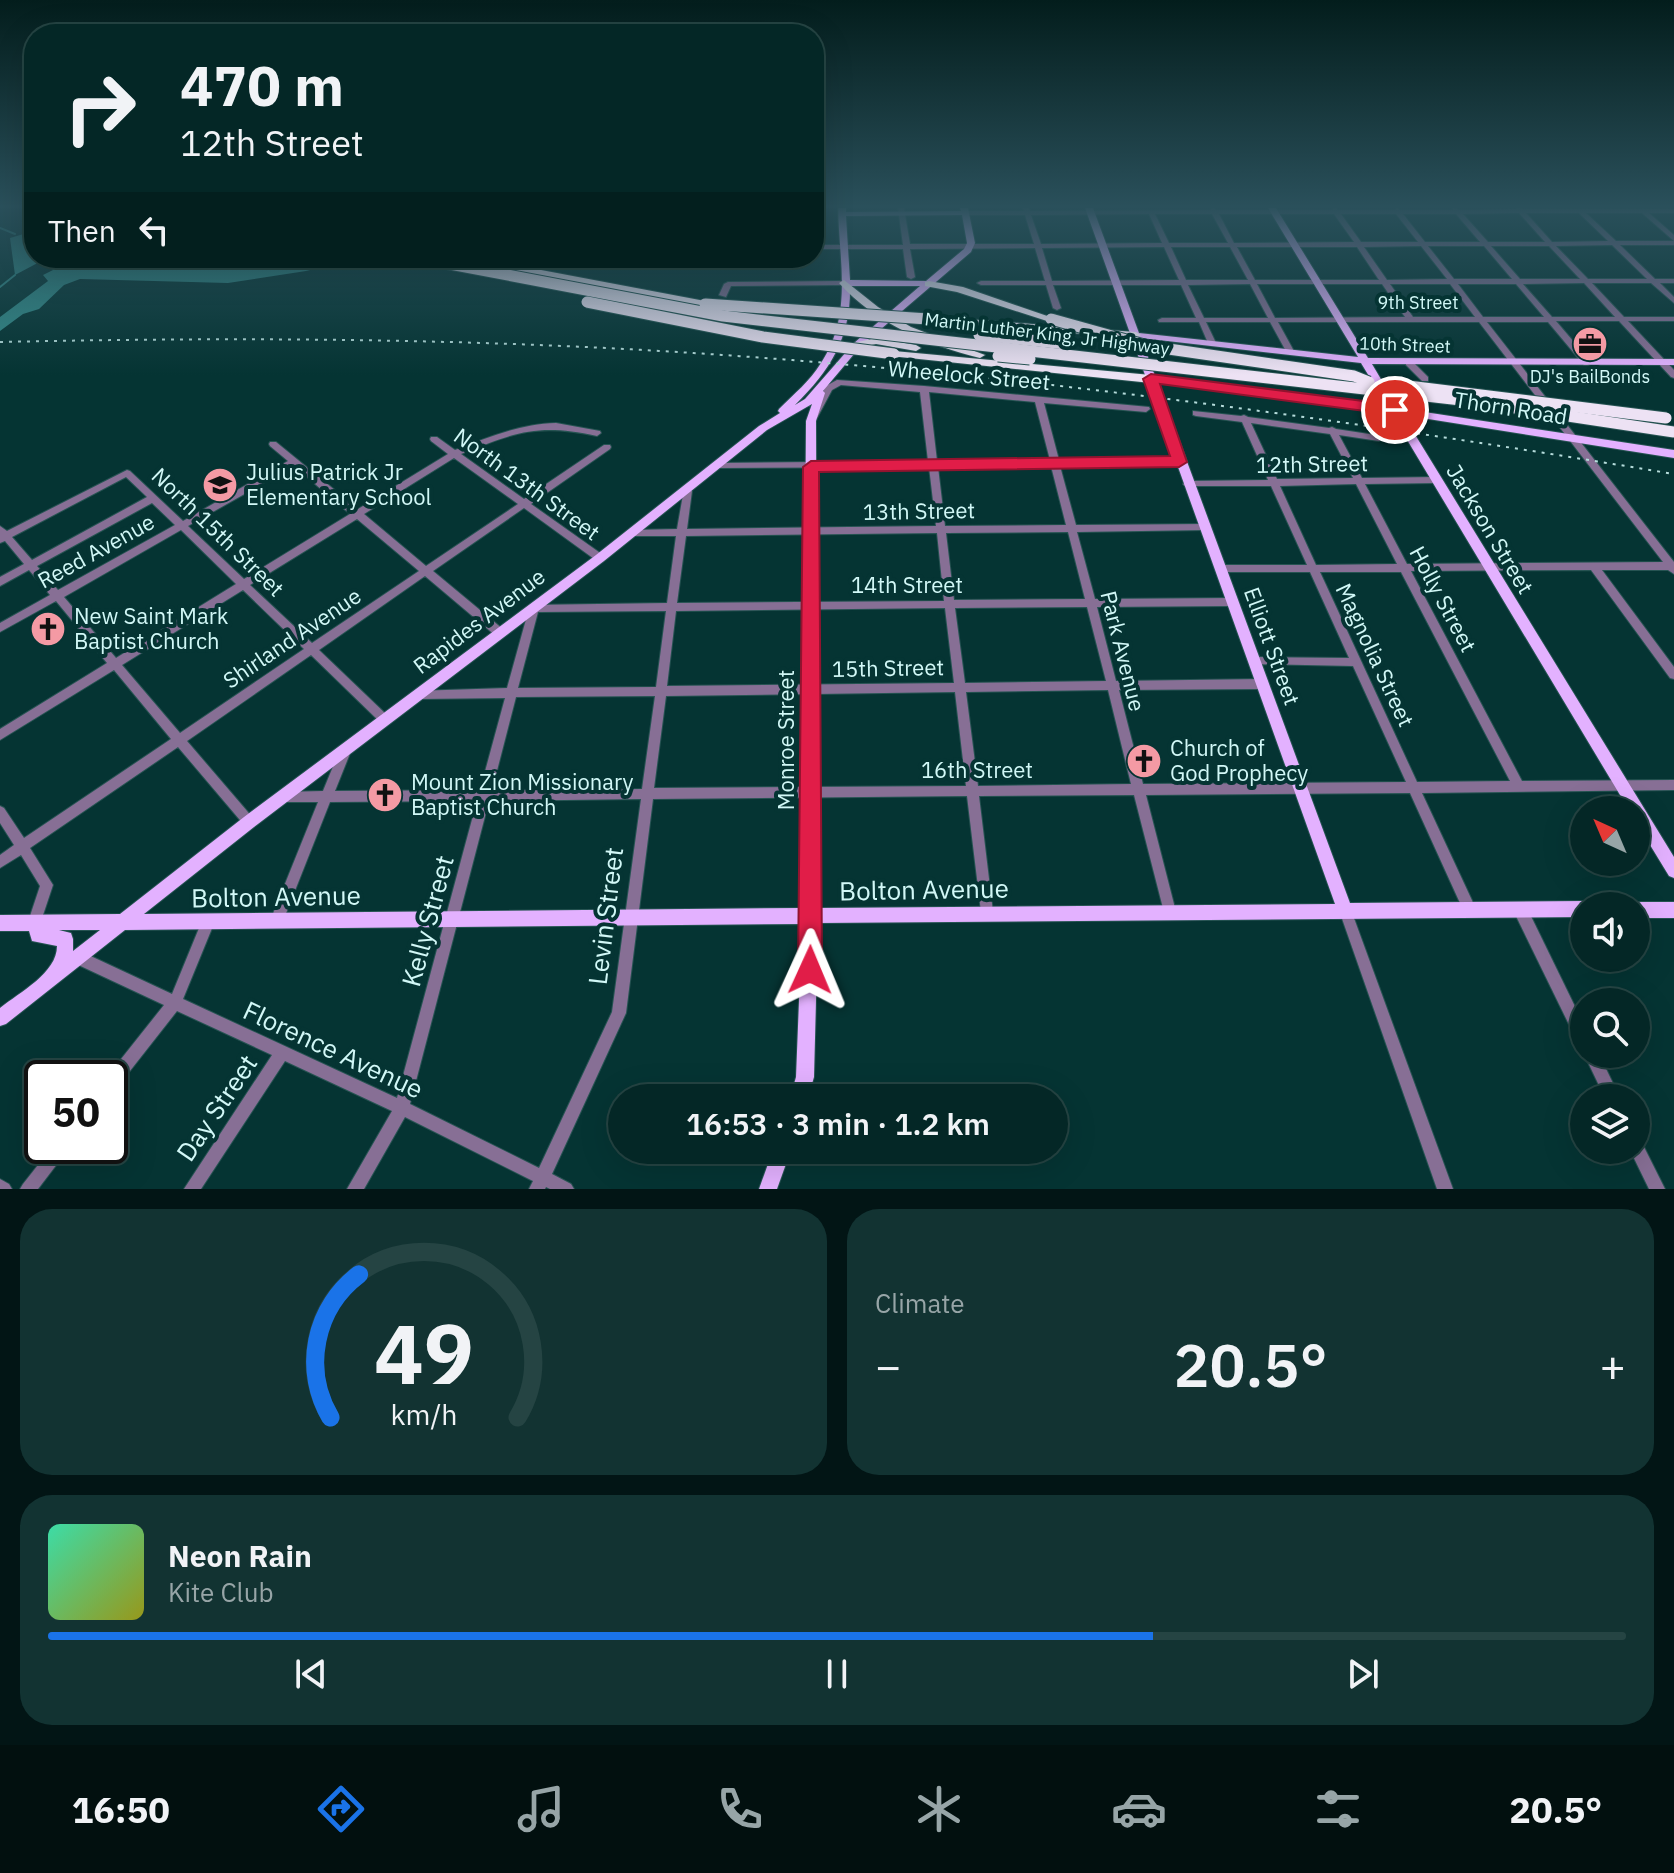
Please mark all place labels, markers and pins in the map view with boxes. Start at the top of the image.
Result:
office icon: DJ's BailBonds [1571,325,1609,363]
place label: DJ's BailBonds [1530,365,1650,388]
pin [1361,376,1429,444]
place label: Julius Patrick Jr Elementary School [246,457,432,511]
school or university icon: Julius Patrick Jr Elementary School [201,466,239,504]
place label: New Saint Mark Baptist Church [74,601,229,655]
church icon: New Saint Mark Baptist Church [29,610,67,648]
place label: Church of God Prophecy [1170,733,1308,787]
church icon: Church of God Prophecy [1125,742,1163,780]
place label: Mount Zion Missionary Baptist Church [411,767,633,821]
church icon: Mount Zion Missionary Baptist Church [366,776,404,814]

